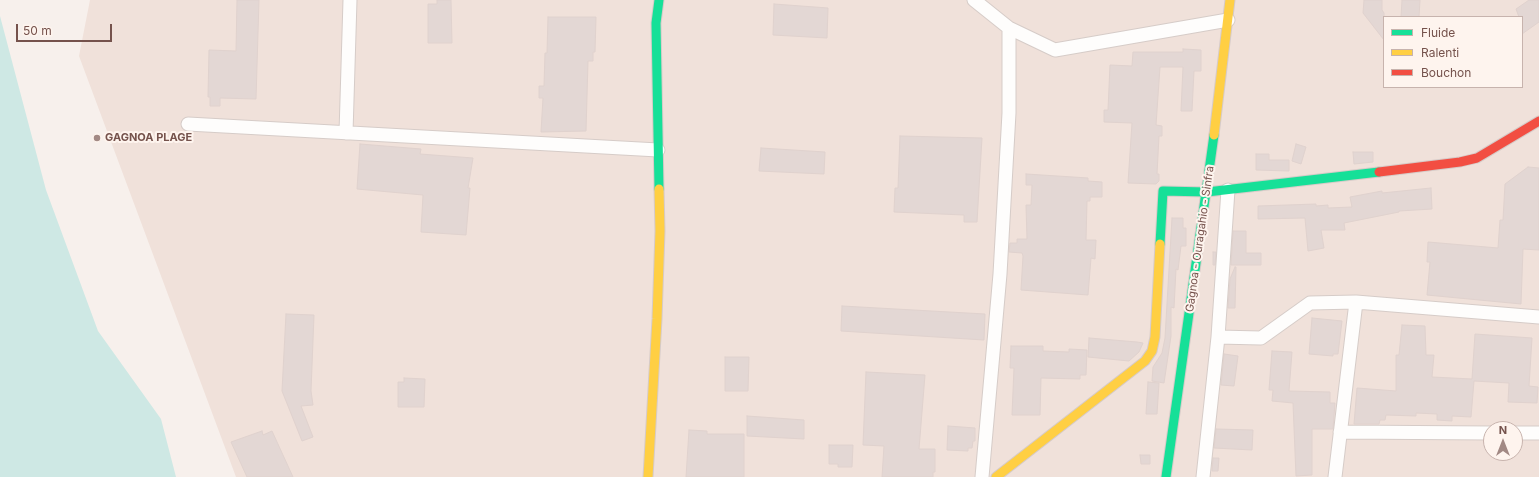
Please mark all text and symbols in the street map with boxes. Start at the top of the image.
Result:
scale bar [18,16,114,42]
legend [1383,16,1523,88]
text: 50 m [23,23,52,38]
text: Fluide [1421,25,1455,40]
text: Ralenti [1421,45,1459,60]
text: Bouchon [1421,65,1471,80]
place label: GAGNOA PLAGE [105,131,192,145]
marker: GAGNOA PLAGE [92,133,102,143]
street label: Gagnoa - Ouragahio - Sinfra [1183,165,1217,313]
north arrow [1483,421,1523,461]
text: N [1499,423,1507,437]

